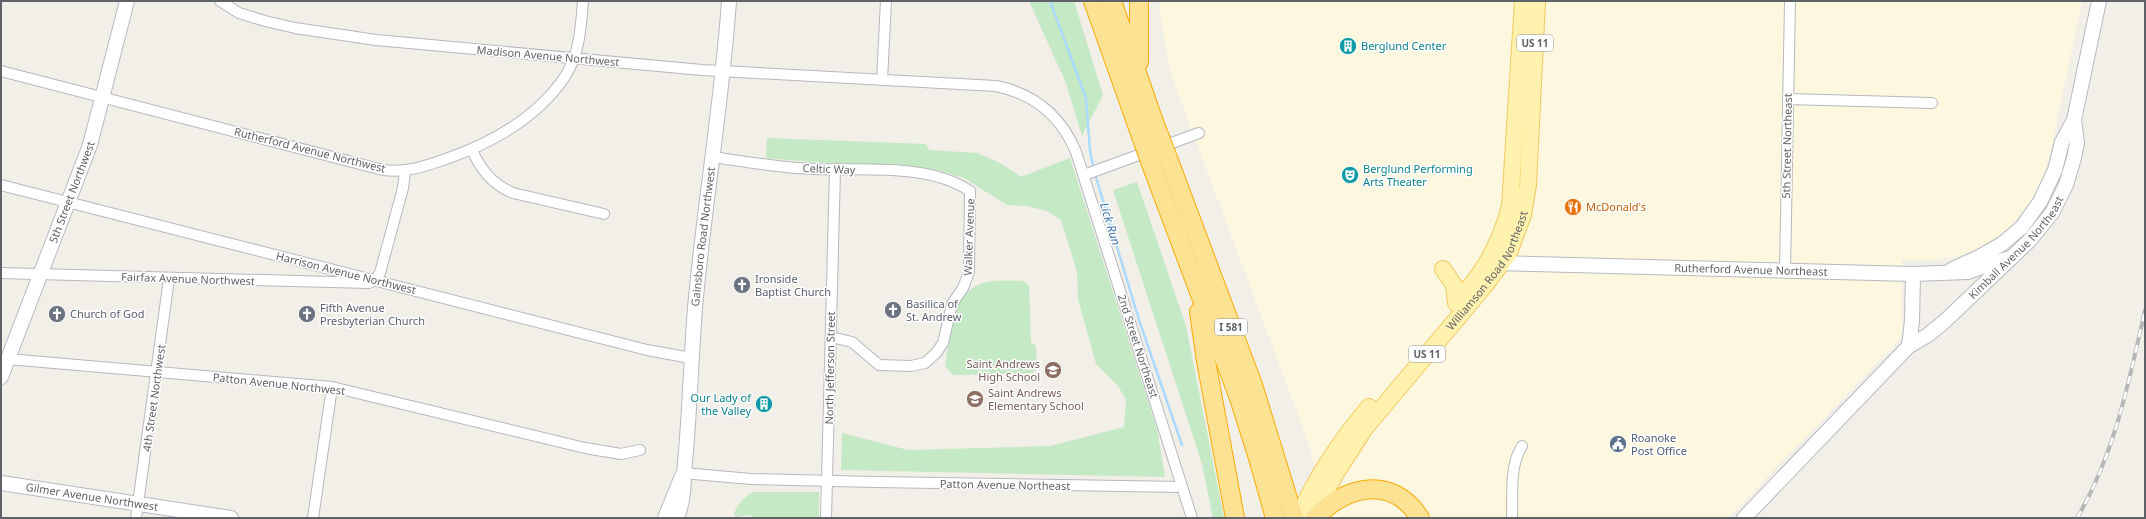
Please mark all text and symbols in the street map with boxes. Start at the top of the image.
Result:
road number: US 11 [1517,35,1553,51]
building icon: Berglund Center [1338,36,1358,56]
place label: Berglund Center [1361,38,1447,53]
street label: Madison Avenue Northwest [476,42,620,69]
street label: 5th Street Northeast [1778,93,1795,199]
street label: Rutherford Avenue Northwest [233,123,387,176]
street label: 5th Street Northwest [45,140,98,245]
street label: Celtic Way [802,160,856,177]
place label: Berglund Performing Arts Theater [1363,161,1473,189]
theatre icon: Berglund Performing Arts Theater [1340,165,1360,185]
street label: Gainsboro Road Northwest [687,166,718,307]
street label: Kimball Avenue Northeast [1965,193,2066,302]
restaurant icon: McDonald's [1563,197,1583,217]
street label: Walker Avenue [960,198,977,276]
place label: McDonald's [1586,199,1646,214]
water label: Lick Run [1096,200,1125,247]
street label: Williamson Road Northeast [1443,210,1531,333]
street label: Harrison Avenue Northwest [275,248,418,297]
street label: Rutherford Avenue Northeast [1674,260,1828,279]
street label: Fairfax Avenue Northwest [121,269,255,288]
place label: Ironside Baptist Church [755,271,831,299]
church icon: Ironside Baptist Church [732,275,752,295]
street label: 2nd Street Northeast [1115,292,1162,400]
place label: Basilica of St. Andrew [906,296,962,324]
place label: Fifth Avenue Presbyterian Church [320,300,425,328]
church icon: Basilica of St. Andrew [883,300,903,320]
church icon: Church of God [47,304,67,324]
church icon: Fifth Avenue Presbyterian Church [297,304,317,324]
place label: Church of God [70,306,145,321]
street label: North Jefferson Street [821,311,838,425]
road number: I 581 [1215,319,1247,335]
street label: 4th Street Northwest [139,343,168,452]
road number: US 11 [1409,346,1445,362]
place label: Saint Andrews High School [967,356,1040,384]
school or university icon: Saint Andrews High School [1043,360,1063,380]
street label: Patton Avenue Northwest [212,369,346,398]
place label: Saint Andrews Elementary School [988,385,1084,413]
school or university icon: Saint Andrews Elementary School [965,389,985,409]
place label: Our Lady of the Valley [691,390,752,418]
building icon: Our Lady of the Valley [754,394,774,414]
place label: Roanoke Post Office [1631,430,1687,458]
public building icon: Roanoke Post Office [1608,434,1628,454]
street label: Patton Avenue Northeast [940,476,1070,493]
street label: Gilmer Avenue Northwest [25,479,159,514]

